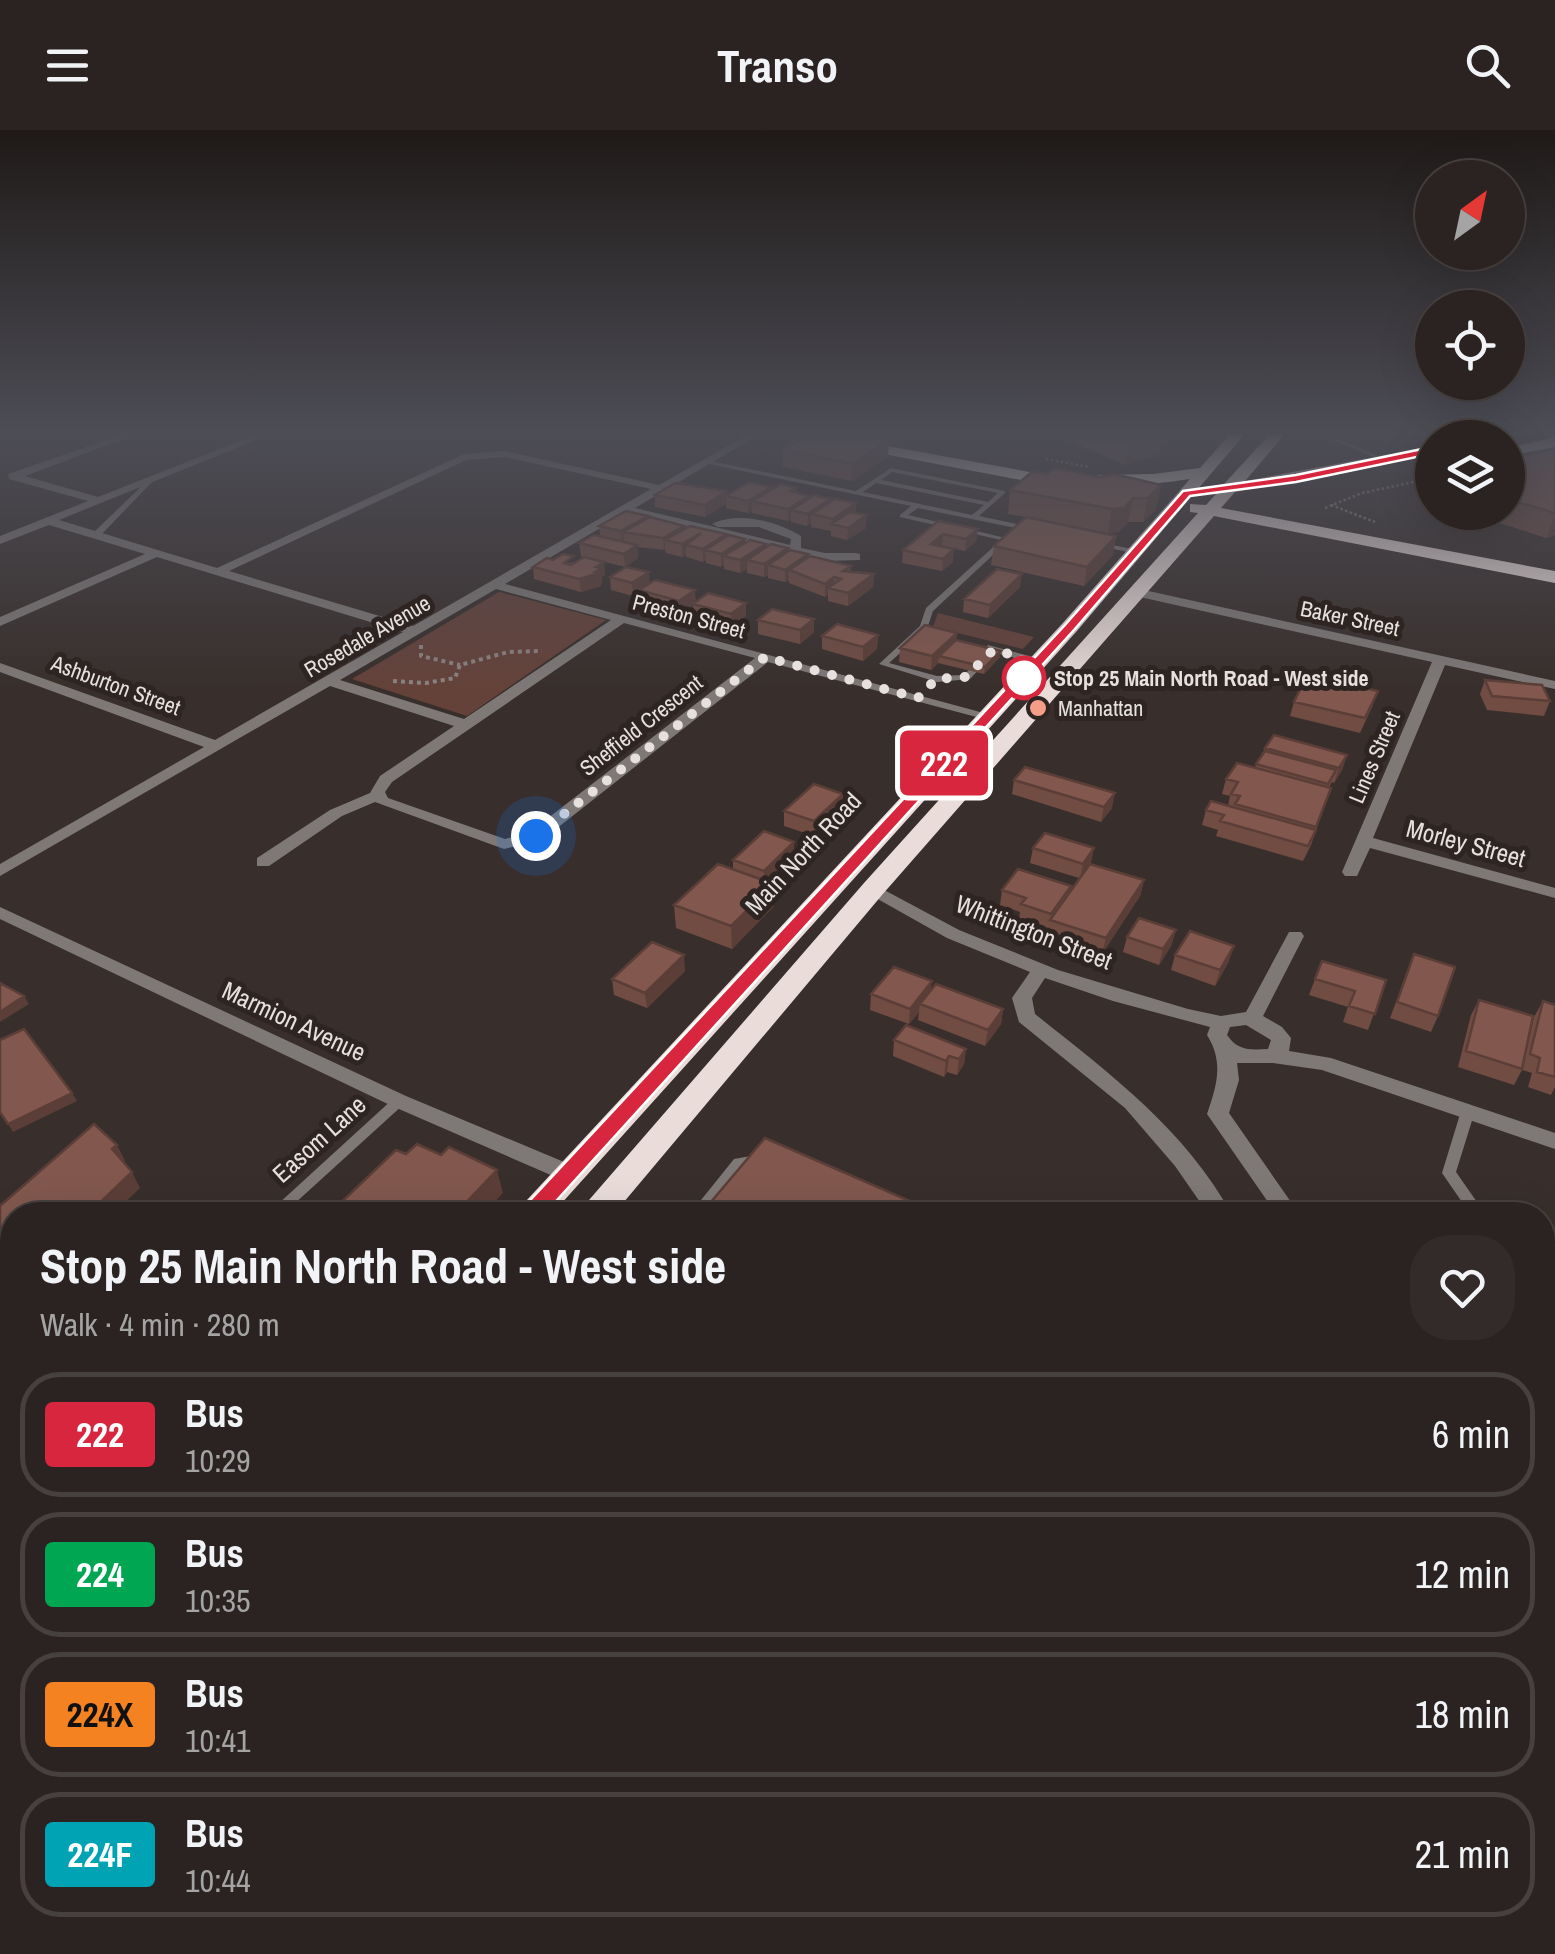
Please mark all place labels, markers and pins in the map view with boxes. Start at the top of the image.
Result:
marker: Stop 25 Main North Road - West side [1003,657,1045,699]
place label: Stop 25 Main North Road - West side [1054,663,1368,693]
place label: Manhattan [1058,693,1143,723]
marker: Manhattan [1027,697,1049,719]

